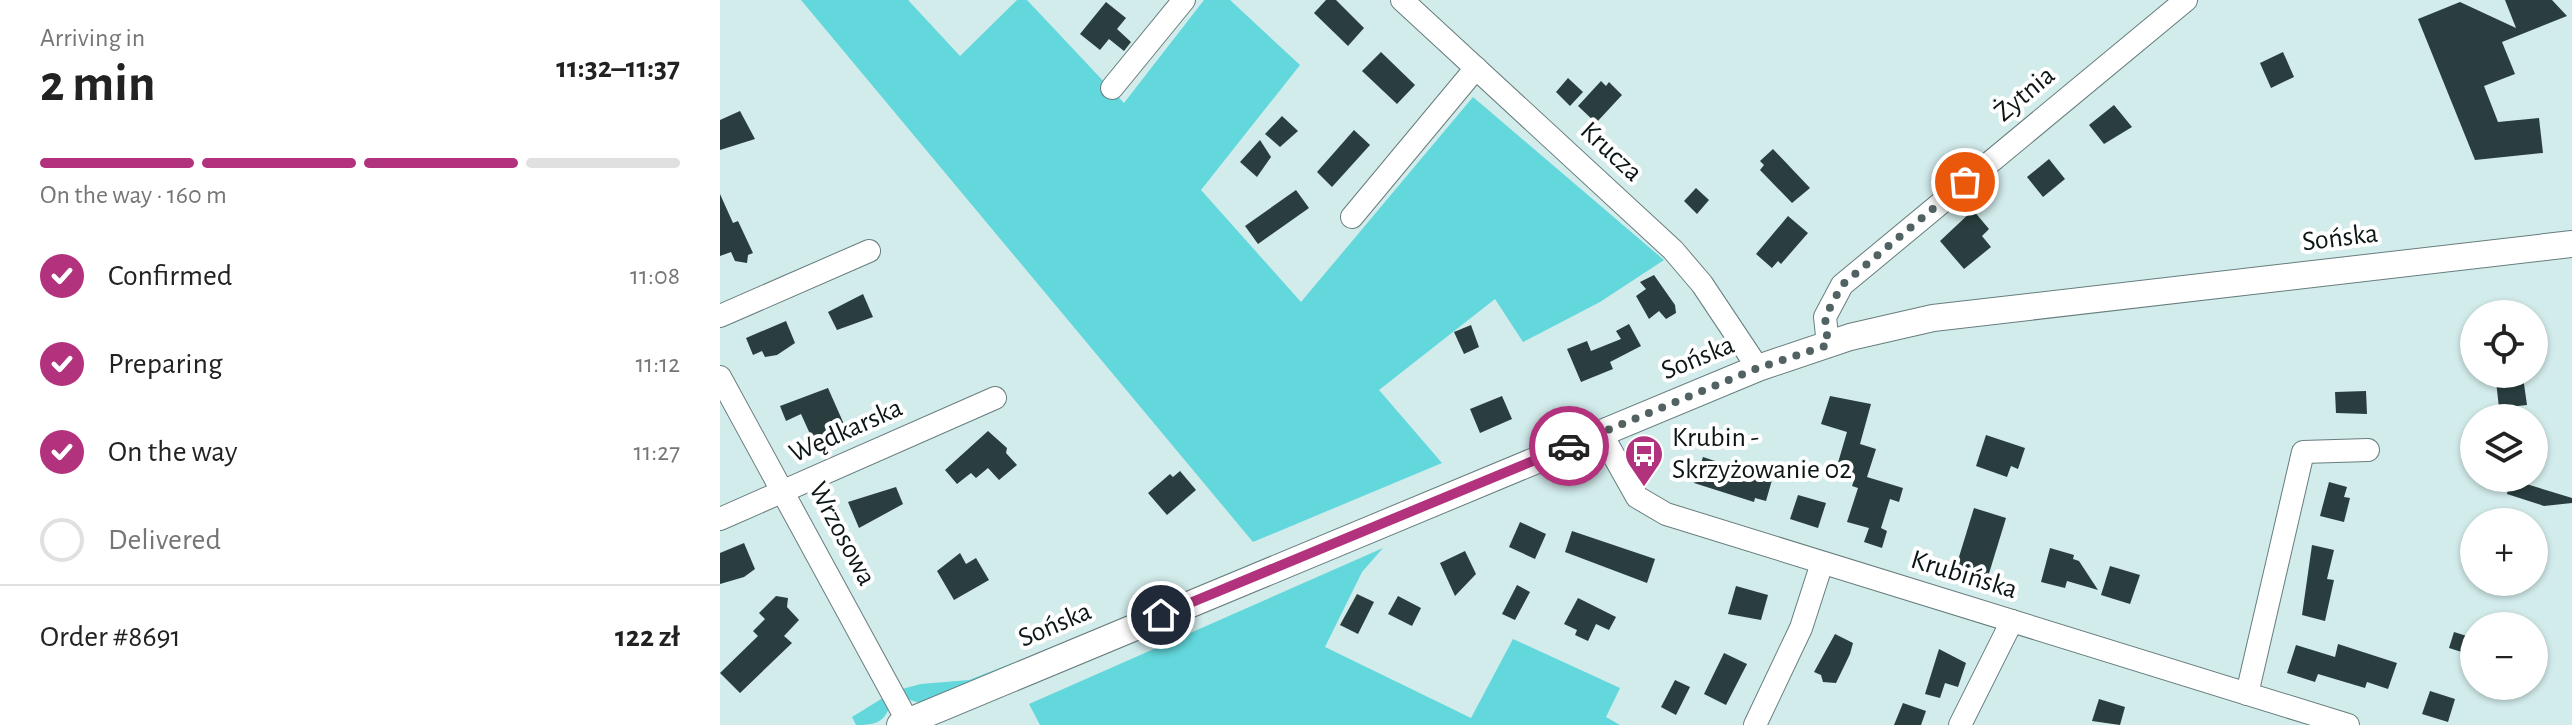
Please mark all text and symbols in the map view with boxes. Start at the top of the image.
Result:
text: Arriving in [40,25,145,51]
text: 11:32–11:37 [556,53,680,83]
text: 2 min [40,58,155,110]
street label: Żytnia [1988,59,2061,127]
street label: Krucza [1575,117,1647,187]
pin [1931,148,1999,216]
icon: bag [1943,160,1987,204]
text: On the way · 160 m [40,182,227,208]
street label: Sońska [2301,219,2380,257]
icon: check [40,254,84,298]
text: Confirmed [108,261,232,291]
text: 11:08 [630,263,680,289]
map controls [2460,300,2548,700]
button: locate [2460,300,2548,388]
street label: Sońska [1657,331,1739,385]
icon: check [40,342,84,386]
text: Preparing [108,349,223,379]
text: 11:12 [635,351,680,377]
street label: Wędkarska [785,394,907,468]
button: layers [2460,404,2548,492]
courier [1529,406,1609,486]
icon: car [1547,424,1591,468]
place label: Krubin - Skrzyżowanie 02 [1672,424,1852,484]
icon: check [40,430,84,474]
bus stop icon: Krubin - Skrzyżowanie 02 [1623,433,1665,488]
text: On the way [108,437,237,467]
text: 11:27 [633,439,680,465]
street label: Wrzosowa [803,478,881,590]
button: + [2460,508,2548,596]
text: Delivered [108,525,221,555]
street label: Krubińska [1908,546,2021,604]
pin [1127,581,1195,649]
icon: home [1139,593,1183,637]
street label: Sońska [1015,597,1096,653]
button: − [2460,612,2548,700]
text: Order #8691 [40,622,181,652]
text: 122 zł [615,622,680,652]

